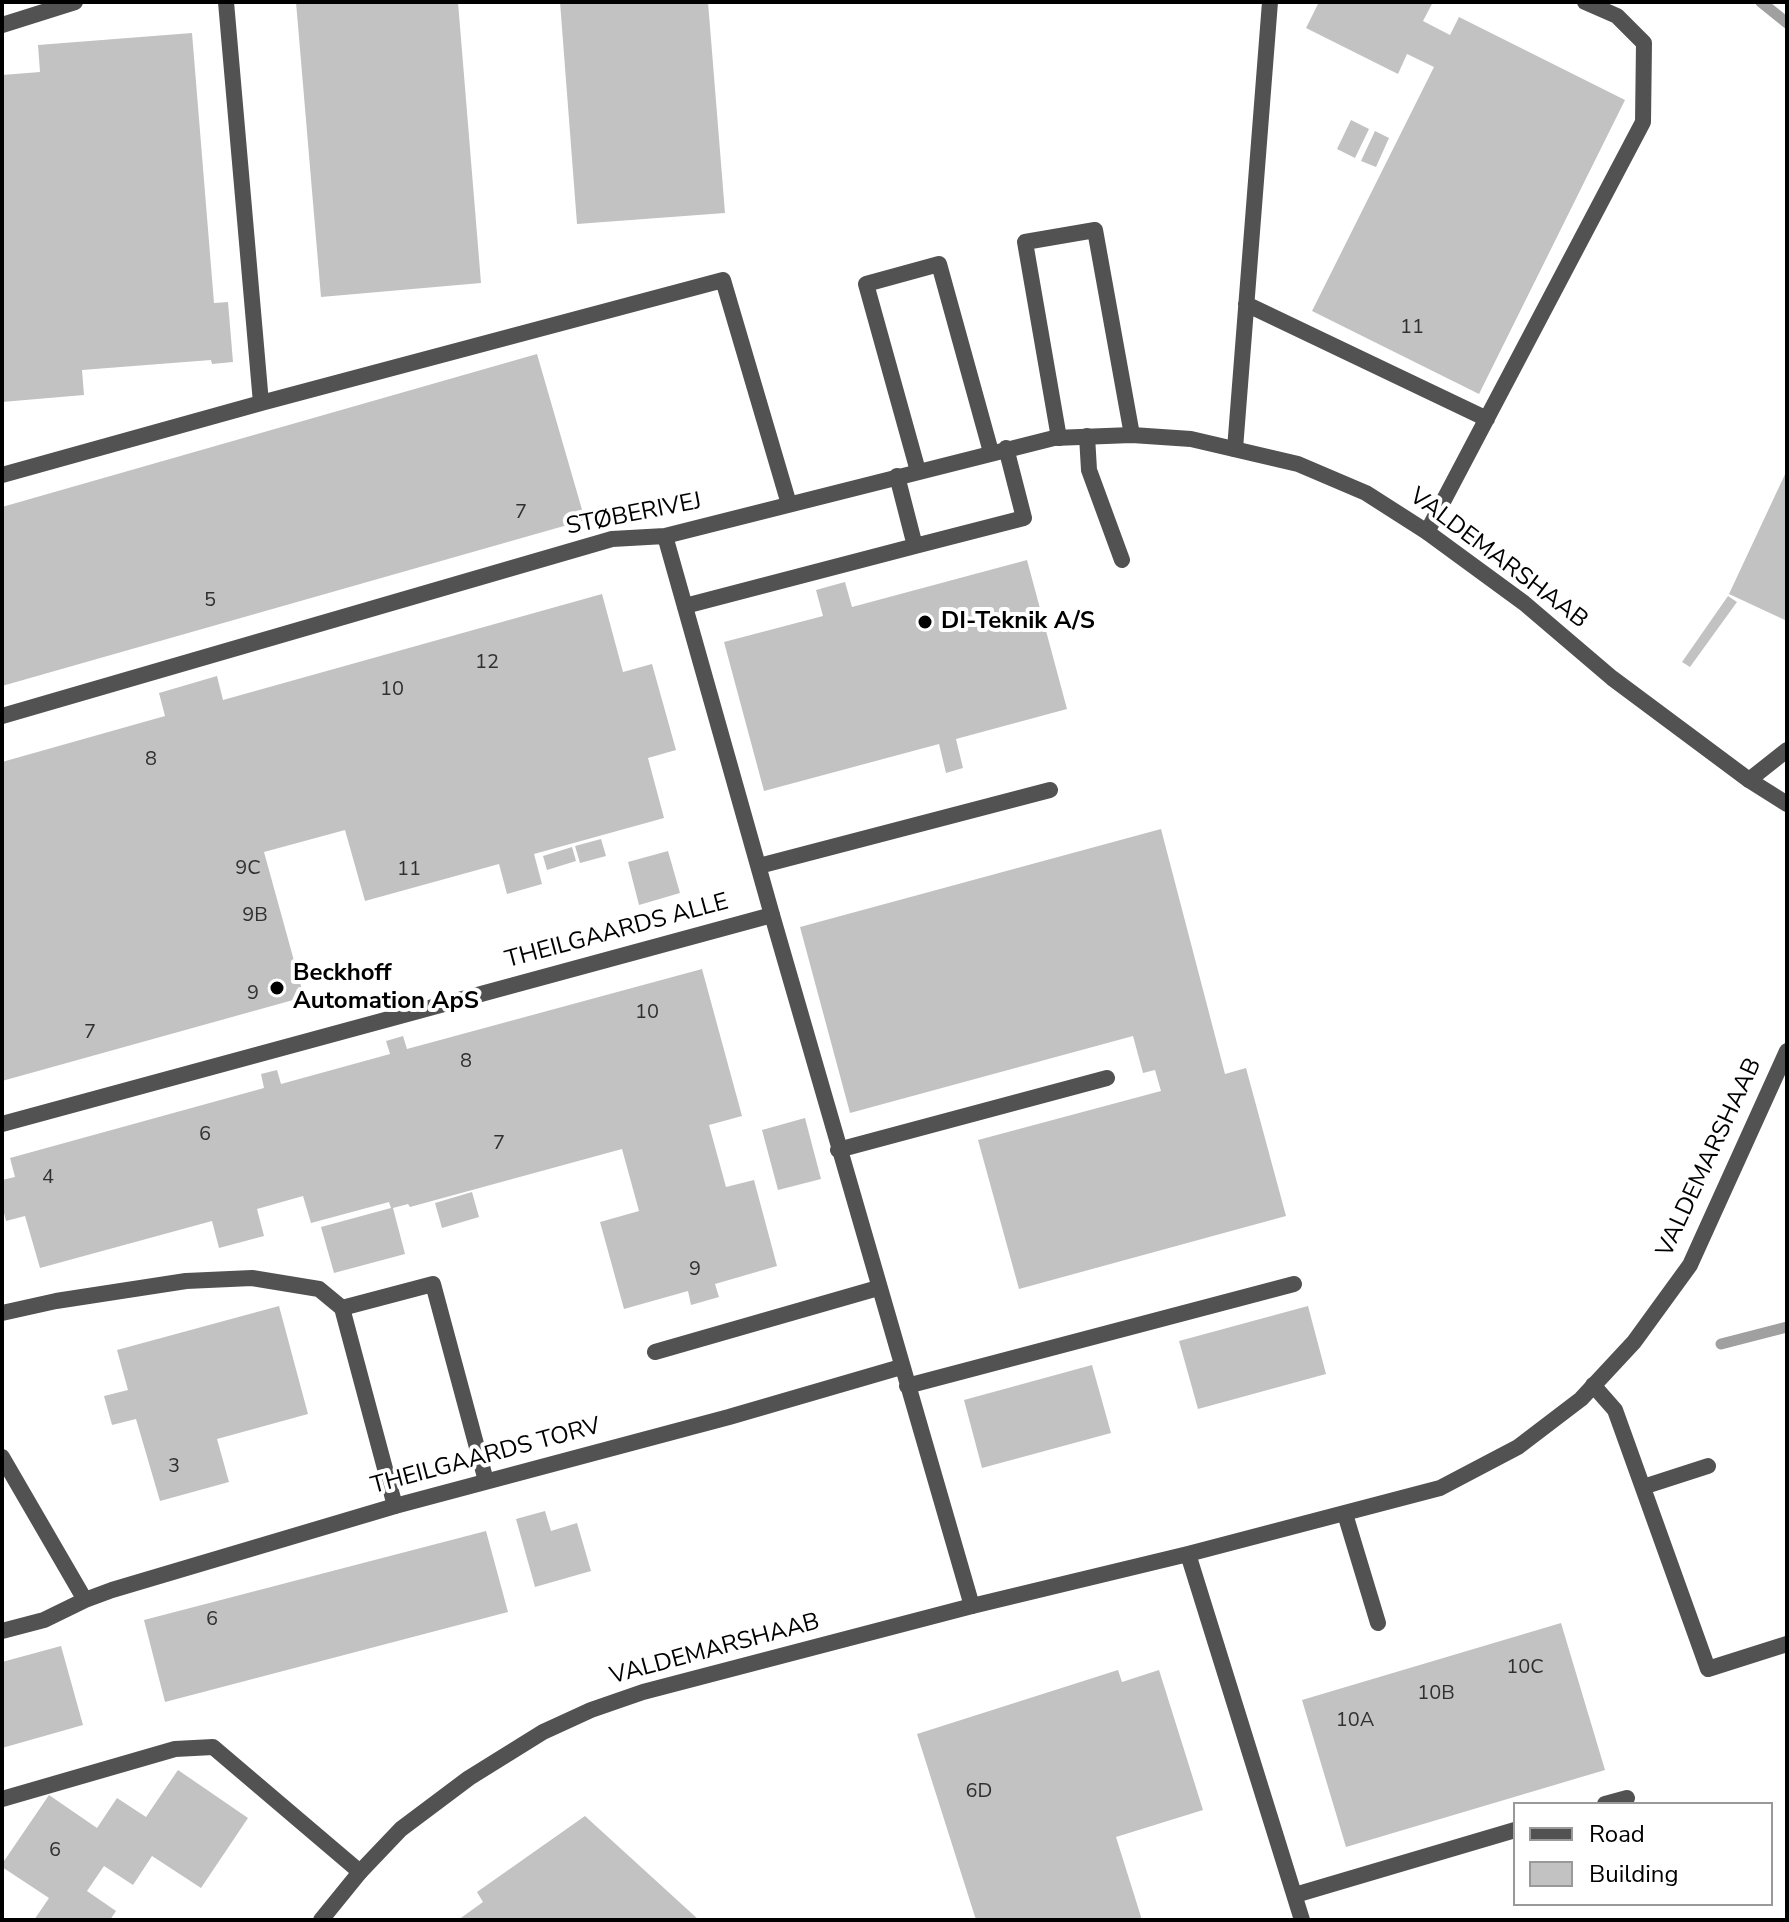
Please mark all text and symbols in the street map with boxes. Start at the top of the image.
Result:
house number: 11 [1400,316,1424,340]
street label: VALDEMARSHAAB [1403,483,1593,635]
street label: STØBERIVEJ [564,488,704,542]
house number: 7 [515,501,527,525]
house number: 5 [204,589,216,613]
place label: DI-Teknik A/S [941,608,1095,636]
marker: DI-Teknik A/S [916,613,934,631]
house number: 12 [475,651,499,675]
house number: 10 [380,678,404,702]
house number: 8 [145,748,157,772]
house number: 9C [235,857,261,881]
house number: 11 [397,858,421,882]
street label: THEILGAARDS ALLE [502,888,732,976]
house number: 9B [242,904,268,928]
place label: Beckhoff Automation ApS [293,960,479,1016]
marker: Beckhoff Automation ApS [268,979,286,997]
house number: 9 [247,982,259,1006]
house number: 10 [635,1001,659,1025]
house number: 7 [84,1021,96,1045]
house number: 8 [460,1050,472,1074]
street label: VALDEMARSHAAB [1651,1054,1769,1262]
house number: 6 [199,1123,211,1147]
house number: 7 [493,1132,505,1156]
house number: 4 [42,1166,54,1190]
house number: 9 [689,1258,701,1282]
street label: THEILGAARDS TORV [368,1413,604,1501]
house number: 3 [168,1455,180,1479]
house number: 6 [206,1608,218,1632]
street label: VALDEMARSHAAB [607,1608,823,1692]
house number: 10C [1506,1656,1544,1680]
house number: 10B [1417,1682,1455,1706]
house number: 10A [1336,1709,1374,1733]
house number: 6D [966,1780,992,1804]
legend [1513,1802,1773,1906]
text: Road [1589,1818,1645,1850]
house number: 6 [49,1839,61,1863]
text: Building [1589,1858,1679,1890]

